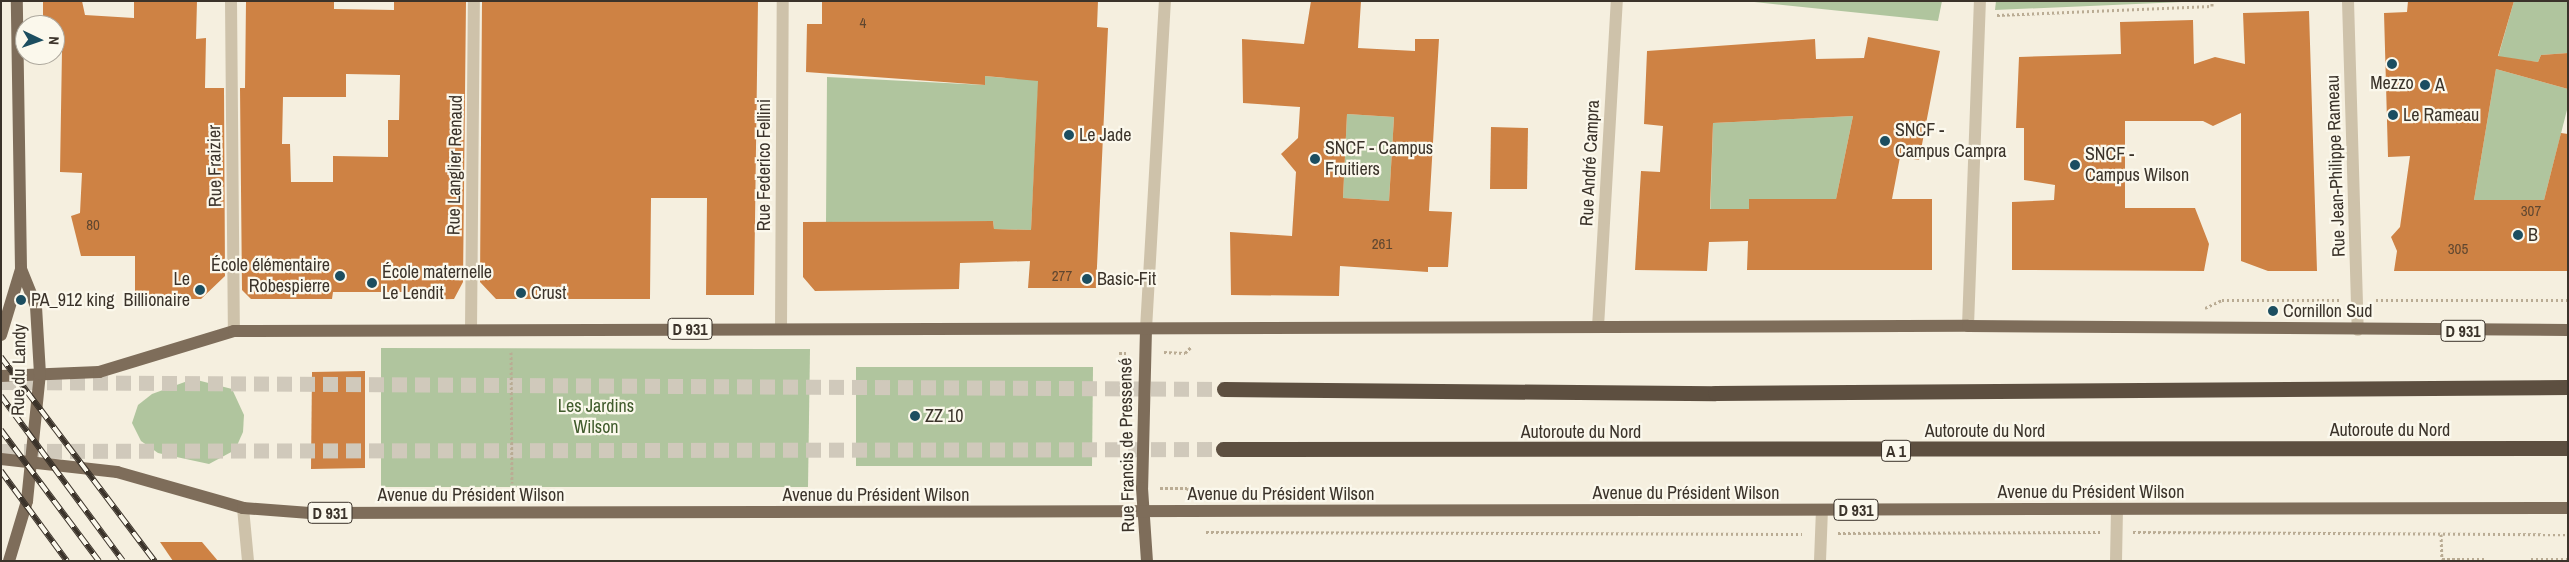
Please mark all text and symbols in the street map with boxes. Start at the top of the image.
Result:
house number: 4 [860,14,866,32]
north arrow [15,15,65,65]
text: N [45,36,63,45]
marker: Mezzo [2386,58,2398,70]
place label: Mezzo [2370,72,2414,94]
place label: A [2435,74,2445,96]
street label: Rue Jean-Philippe Rameau [2322,75,2350,257]
marker: A [2419,79,2431,91]
street label: Rue Langlier Renaud [443,95,467,235]
street label: Rue Federico Fellini [753,99,775,231]
street label: Rue André Campra [1576,99,1604,227]
place label: Le Rameau [2403,104,2479,126]
marker: Le Rameau [2387,109,2399,121]
place label: SNCF - Campus Campra [1895,120,2007,162]
place label: Le Jade [1079,124,1132,146]
street label: Rue Fraizier [203,125,227,207]
marker: Le Jade [1063,129,1075,141]
marker: SNCF - Campus Campra [1879,135,1891,147]
place label: SNCF - Campus Fruitiers [1325,138,1433,180]
place label: SNCF - Campus Wilson [2085,144,2189,186]
marker: SNCF - Campus Fruitiers [1309,153,1321,165]
marker: SNCF - Campus Wilson [2069,159,2081,171]
house number: 307 [2521,202,2541,220]
house number: 80 [86,216,100,234]
place label: B [2528,224,2538,246]
marker: B [2512,229,2524,241]
house number: 261 [1372,235,1392,253]
house number: 305 [2448,240,2468,258]
place label: École élémentaire Robespierre [211,255,330,298]
place label: École maternelle Le Lendit [382,262,492,304]
house number: 277 [1052,267,1072,285]
place label: Basic-Fit [1097,268,1156,290]
place label: Le Billionaire [124,269,190,312]
marker: École élémentaire Robespierre [334,270,346,282]
marker: Basic-Fit [1081,273,1093,285]
marker: École maternelle Le Lendit [366,277,378,289]
place label: Crust [531,282,566,304]
marker: Le Billionaire [194,284,206,296]
marker: Crust [515,287,527,299]
place label: PA_912 king [31,289,114,311]
marker: PA_912 king [15,294,27,306]
place label: Cornillon Sud [2283,300,2372,322]
marker: Cornillon Sud [2267,305,2279,317]
road number: D 931 [666,316,714,342]
road number: D 931 [2439,318,2487,344]
street label: Rue du Landy [7,324,31,416]
street label: Rue Francis de Pressensé [1115,357,1139,533]
park label: Les Jardins Wilson [558,396,634,438]
place label: ZZ 10 [925,405,964,427]
marker: ZZ 10 [909,410,921,422]
street label: Autoroute du Nord [2330,419,2450,441]
street label: Autoroute du Nord [1925,420,2045,442]
street label: Autoroute du Nord [1521,421,1641,443]
road number: A 1 [1880,438,1912,464]
street label: Avenue du Président Wilson [1998,481,2184,503]
street label: Avenue du Président Wilson [1593,482,1779,504]
street label: Avenue du Président Wilson [1188,483,1374,505]
street label: Avenue du Président Wilson [378,484,564,506]
street label: Avenue du Président Wilson [783,484,969,506]
road number: D 931 [1832,496,1880,524]
road number: D 931 [306,499,354,526]

